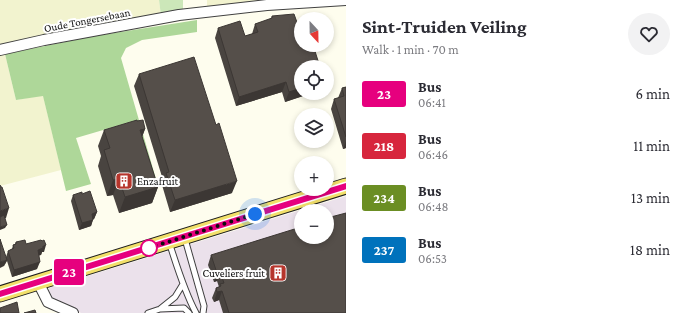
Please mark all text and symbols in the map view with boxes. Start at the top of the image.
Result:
street label: Oude Tongersebaan [43,6,131,35]
north arrow [294,12,334,52]
map controls [294,12,334,244]
button: heart [628,13,670,55]
text: Sint-Truiden Veiling [362,16,527,37]
text: Walk · 1 min · 70 m [362,42,459,57]
button: locate [294,60,334,100]
text: Bus [418,79,441,95]
text: 23 [377,86,391,102]
text: 6 min [636,86,670,102]
text: 06:41 [418,95,446,110]
button: layers [294,108,334,148]
text: Bus [418,131,441,147]
text: 218 [374,138,394,154]
text: 11 min [633,138,670,154]
text: 06:46 [418,147,448,162]
button: + [294,156,334,196]
building icon: Enzafruit [114,171,134,191]
place label: Enzafruit [137,175,179,187]
text: Bus [418,183,441,199]
text: 234 [373,190,395,206]
text: 13 min [631,190,670,206]
text: 06:48 [418,199,449,214]
your location [245,204,265,224]
button: − [294,204,334,244]
text: Bus [418,235,441,251]
unlabelled marker [140,239,158,257]
text: 237 [374,242,394,258]
text: 18 min [630,242,670,258]
text: 06:53 [418,251,447,266]
line badge: 23 [51,259,87,285]
building icon: Cuveliers fruit [268,263,288,283]
text: 23 [62,264,76,280]
place label: Cuveliers fruit [203,267,265,279]

